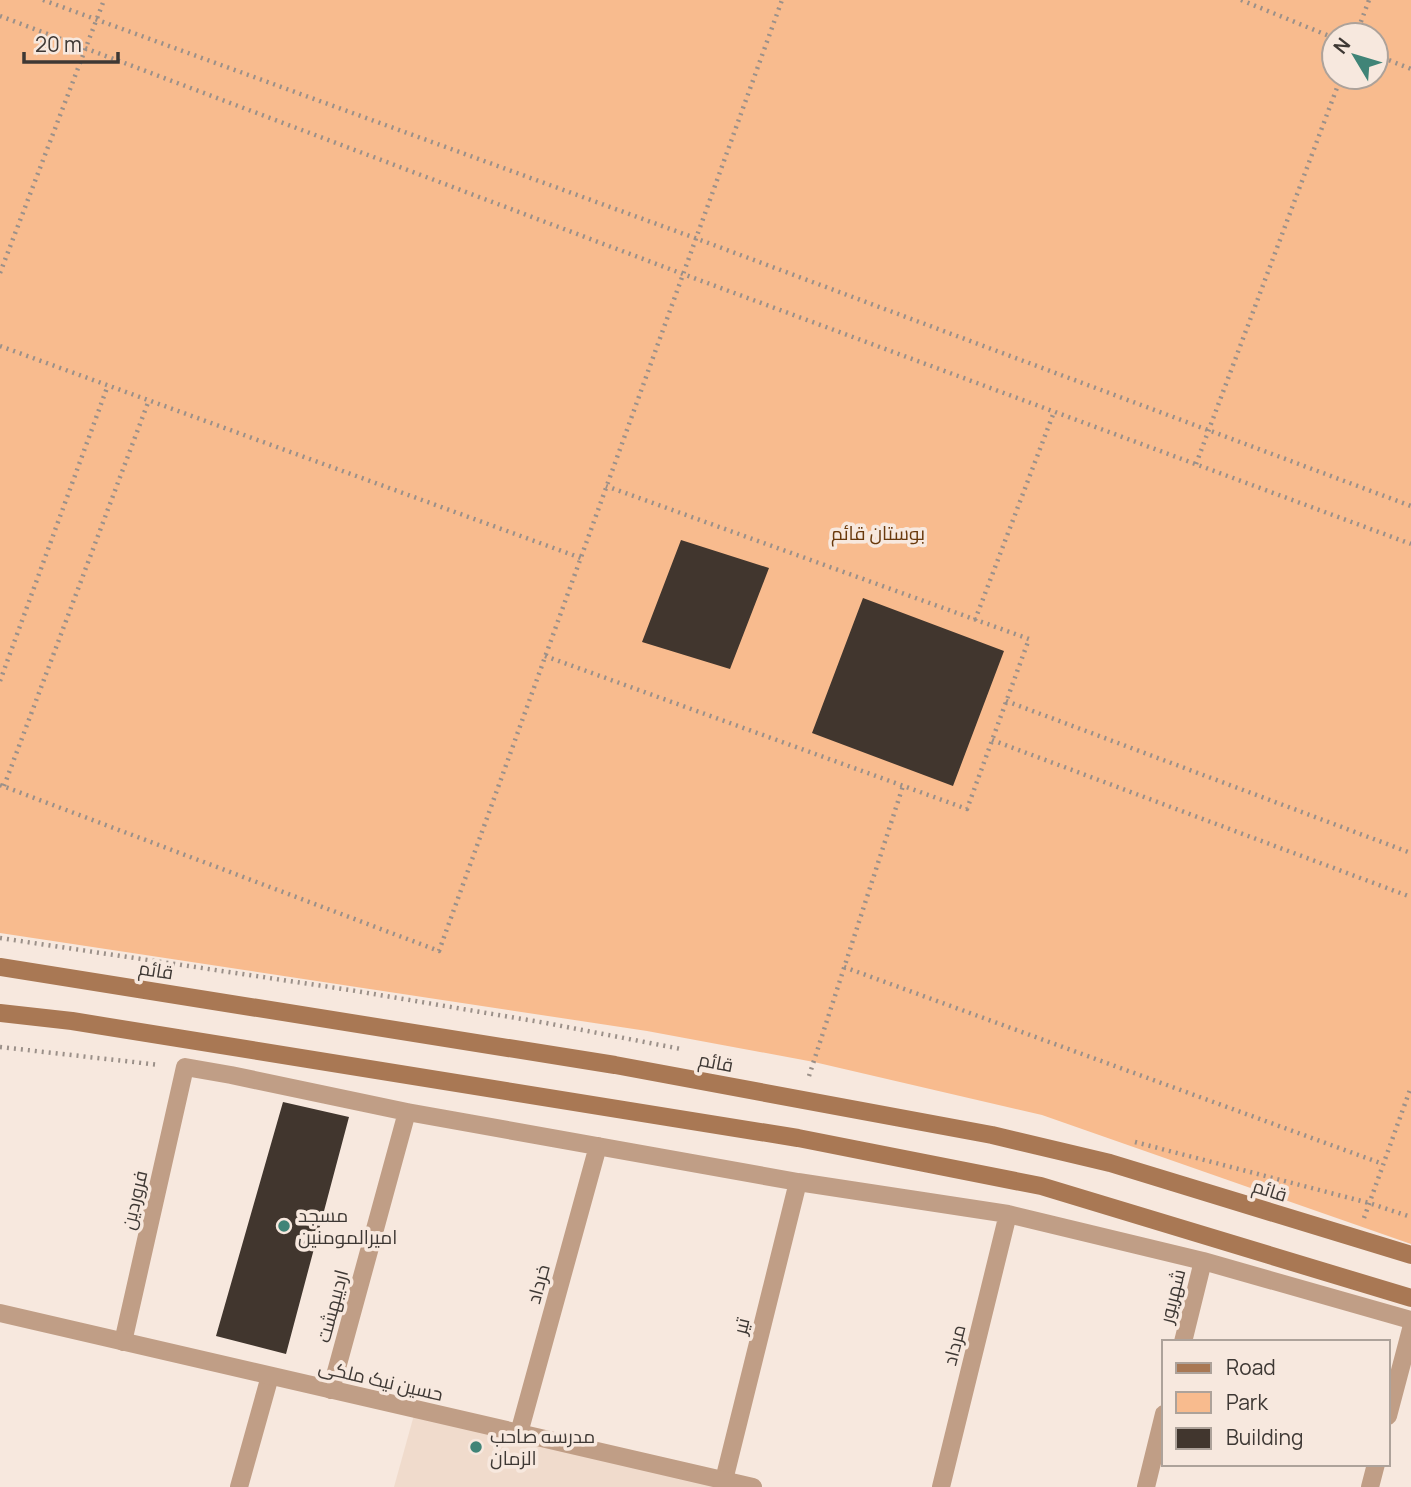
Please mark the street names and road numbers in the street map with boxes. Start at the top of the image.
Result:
street label: قائم [137,954,175,987]
street label: قائم [696,1046,736,1079]
street label: فروردین [115,1168,153,1232]
street label: قائم [1249,1172,1290,1208]
street label: خرداد [520,1261,556,1307]
street label: شهریور [1152,1266,1191,1327]
street label: اردیبهشت [310,1267,354,1345]
street label: تیر [726,1315,756,1338]
street label: مرداد [936,1322,972,1368]
street label: حسین نیک ملکی [316,1353,446,1407]

